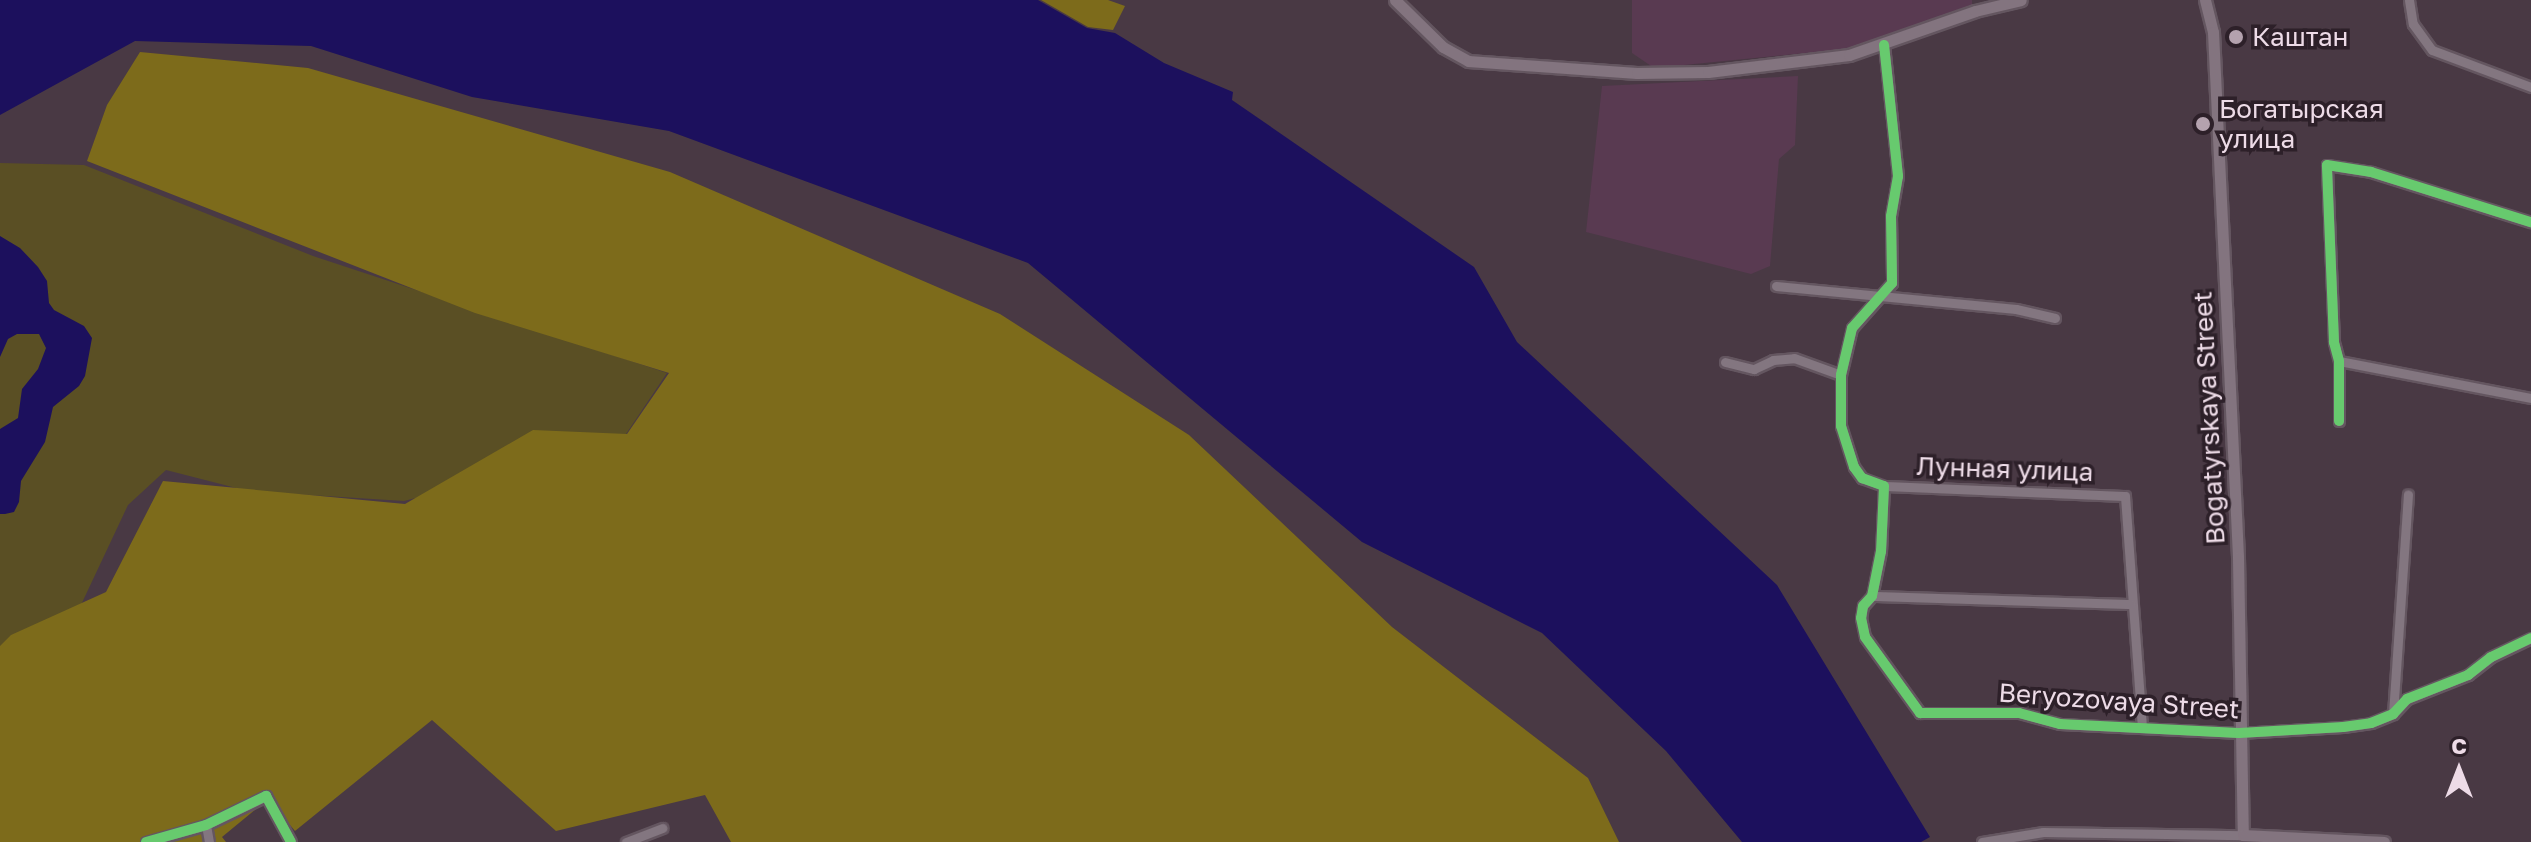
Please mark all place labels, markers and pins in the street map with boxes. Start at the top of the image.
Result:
place label: Каштан [2252,21,2348,53]
marker: Каштан [2227,28,2245,46]
place label: Богатырская улица [2219,93,2384,154]
marker: Богатырская улица [2194,115,2212,133]

